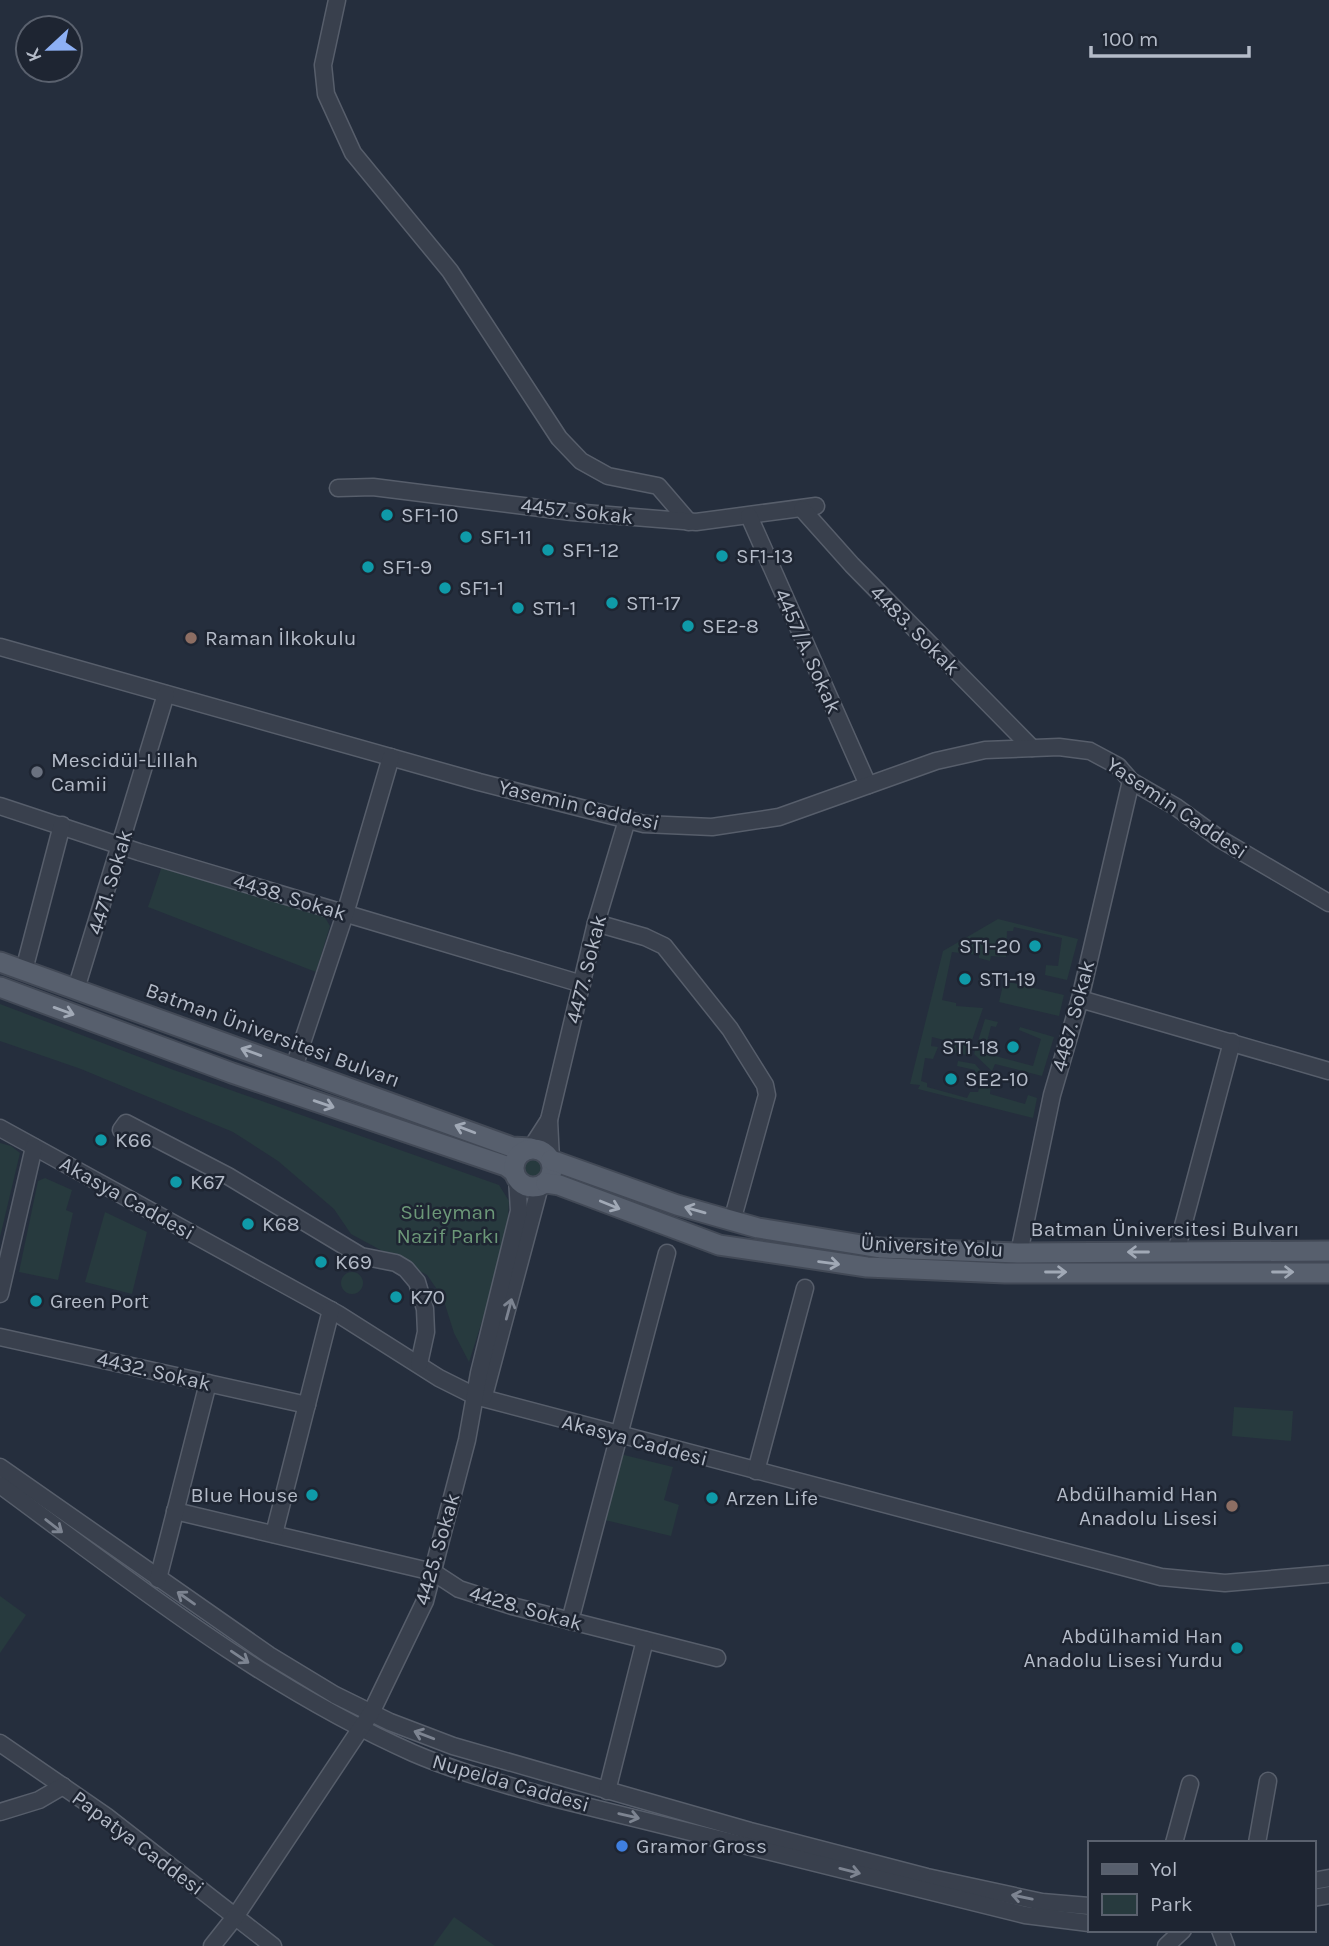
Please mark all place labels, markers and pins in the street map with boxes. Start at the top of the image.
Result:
place label: SF1-10 [401,503,458,527]
marker: SF1-10 [379,507,395,523]
place label: SF1-11 [480,525,532,549]
marker: SF1-11 [458,529,474,545]
place label: SF1-12 [562,538,619,562]
marker: SF1-12 [540,542,556,558]
place label: SF1-13 [736,544,793,568]
marker: SF1-13 [714,548,730,564]
place label: SF1-9 [382,555,432,579]
marker: SF1-9 [360,559,376,575]
place label: SF1-1 [459,576,504,600]
marker: SF1-1 [437,580,453,596]
place label: ST1-17 [626,591,680,615]
marker: ST1-17 [604,595,620,611]
place label: ST1-1 [532,596,576,620]
marker: ST1-1 [510,600,526,616]
place label: SE2-8 [702,614,759,638]
marker: SE2-8 [680,618,696,634]
place label: Raman İlkokulu [205,626,357,650]
marker: Raman İlkokulu [183,630,199,646]
place label: Mescidül-Lillah Camii [51,748,198,796]
marker: Mescidül-Lillah Camii [29,764,45,780]
place label: ST1-20 [959,934,1021,958]
marker: ST1-20 [1027,938,1043,954]
place label: ST1-19 [979,967,1036,991]
marker: ST1-19 [957,971,973,987]
place label: ST1-18 [942,1035,999,1059]
marker: ST1-18 [1005,1039,1021,1055]
place label: SE2-10 [965,1067,1028,1091]
marker: SE2-10 [943,1071,959,1087]
place label: K66 [115,1128,152,1152]
marker: K66 [93,1132,109,1148]
place label: K67 [190,1170,225,1194]
marker: K67 [168,1174,184,1190]
place label: K68 [262,1212,300,1236]
marker: K68 [240,1216,256,1232]
place label: K69 [335,1250,372,1274]
marker: K69 [313,1254,329,1270]
place label: K70 [410,1285,445,1309]
place label: Green Port [50,1289,149,1313]
marker: K70 [388,1289,404,1305]
marker: Green Port [28,1293,44,1309]
place label: Abdülhamid Han Anadolu Lisesi [1057,1482,1218,1530]
place label: Blue House [191,1483,298,1507]
place label: Arzen Life [726,1486,818,1510]
marker: Blue House [304,1487,320,1503]
marker: Arzen Life [704,1490,720,1506]
marker: Abdülhamid Han Anadolu Lisesi [1224,1498,1240,1514]
place label: Abdülhamid Han Anadolu Lisesi Yurdu [1023,1624,1223,1672]
marker: Abdülhamid Han Anadolu Lisesi Yurdu [1229,1640,1245,1656]
place label: Gramor Gross [636,1834,767,1858]
marker: Gramor Gross [614,1838,630,1854]

